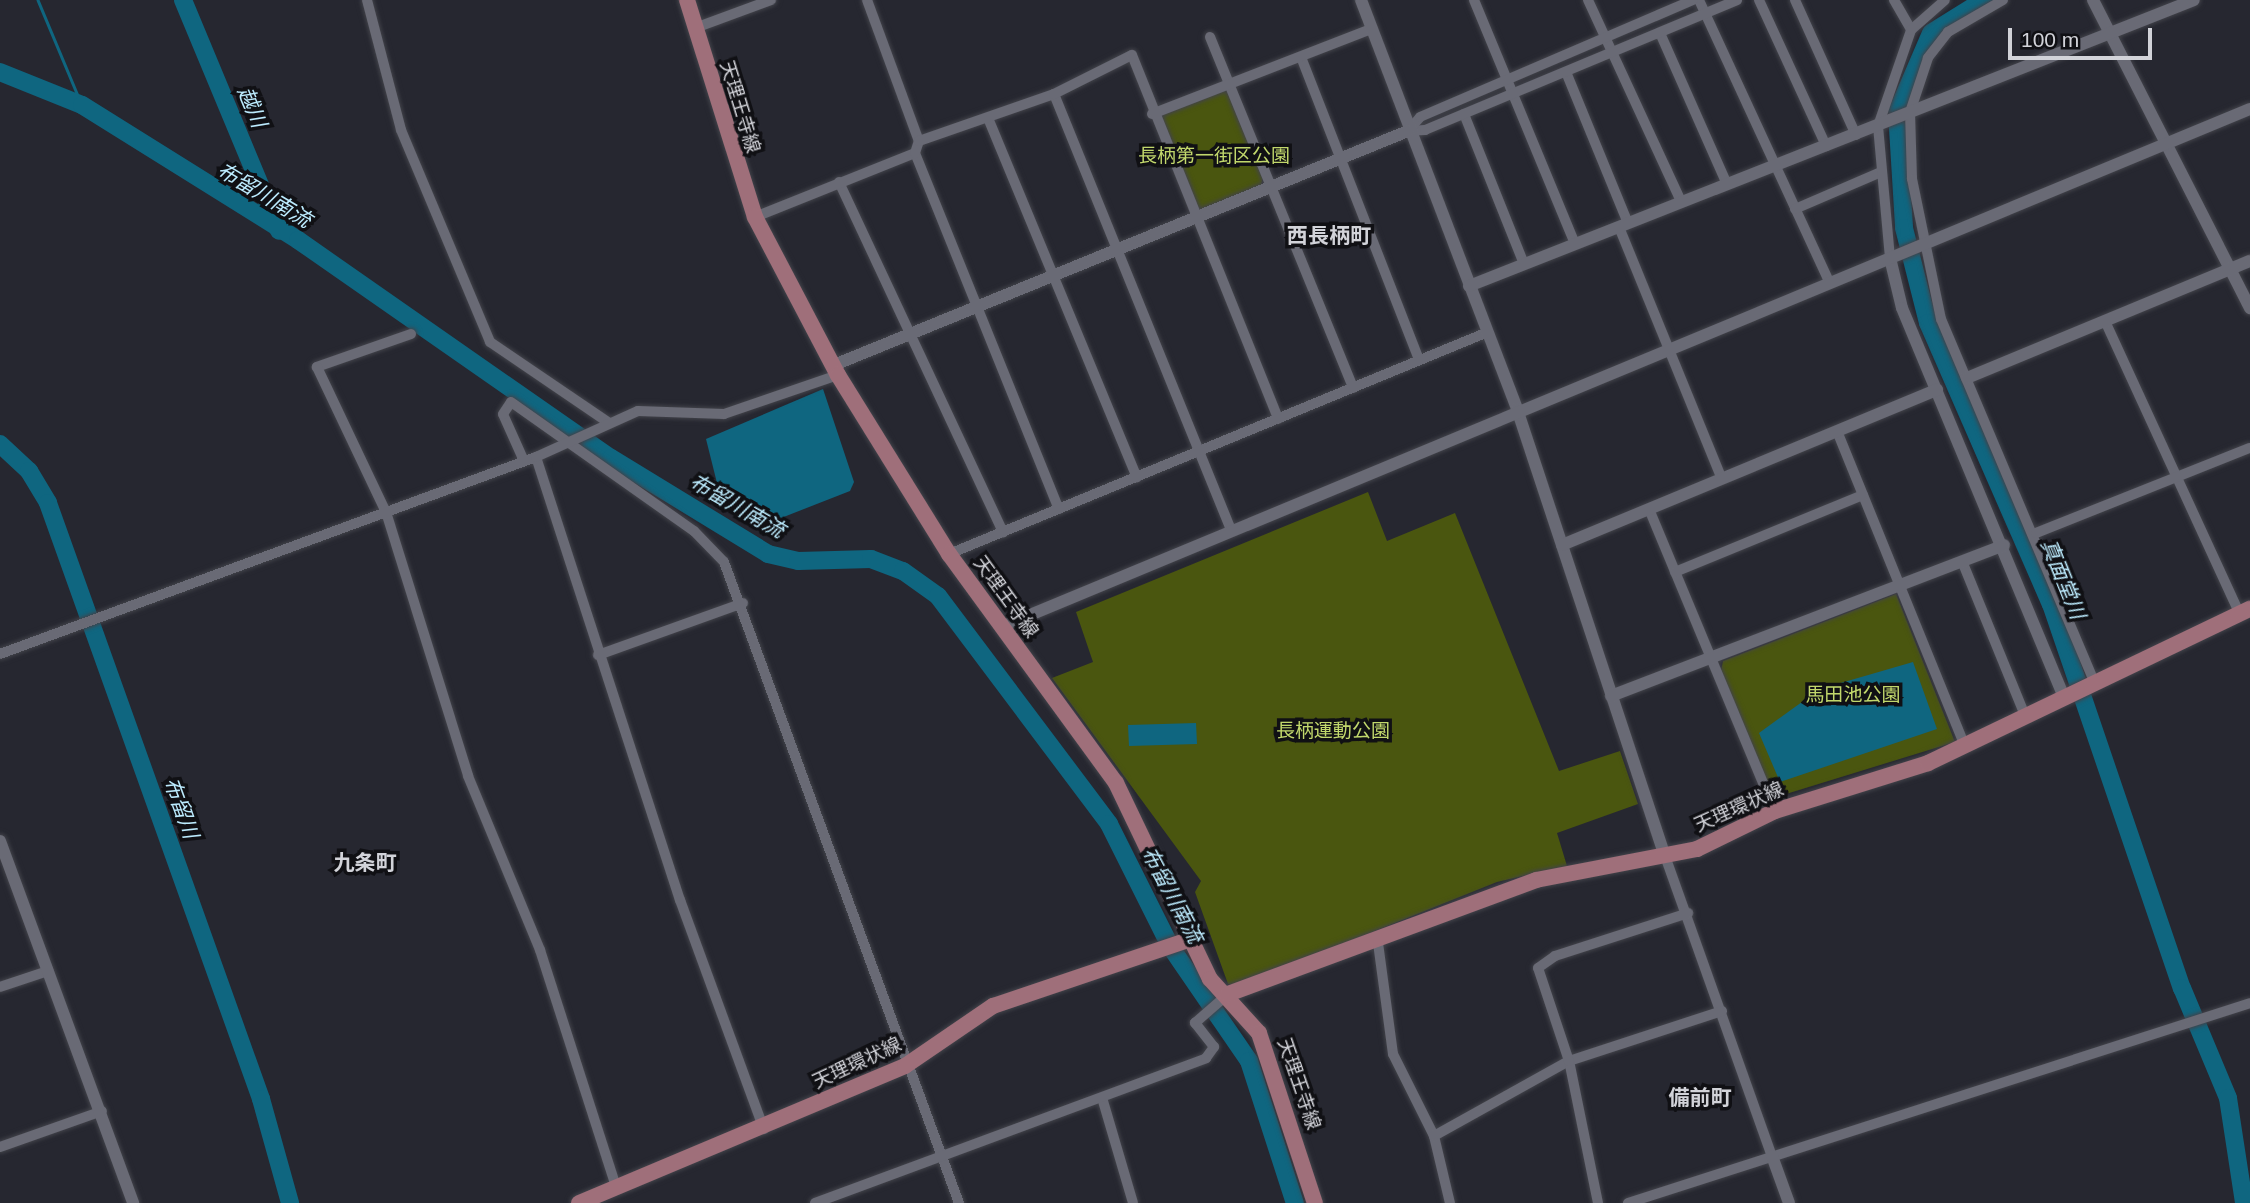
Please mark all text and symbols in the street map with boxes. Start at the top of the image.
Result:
scale bar [2012,14,2156,58]
text: 100 m [2021,28,2079,51]
street label: 天理王寺線 [715,58,765,156]
water label: 越川 [232,83,272,131]
park label: 長柄第一街区公園 [1138,145,1290,167]
water label: 布留川南流 [213,157,315,233]
district label: 西長柄町 [1287,223,1371,249]
water label: 布留川南流 [685,469,789,543]
water label: 真面堂川 [2036,535,2090,623]
street label: 天理王寺線 [969,552,1043,642]
park label: 馬田池公園 [1806,684,1900,706]
park label: 長柄運動公園 [1276,720,1390,742]
water label: 布留川 [158,774,204,842]
street label: 天理環状線 [1691,777,1787,837]
water label: 布留川南流 [1136,843,1208,947]
district label: 九条町 [334,850,396,876]
street label: 天理環状線 [809,1033,905,1093]
street label: 天理王寺線 [1273,1035,1325,1133]
district label: 備前町 [1669,1085,1731,1111]

